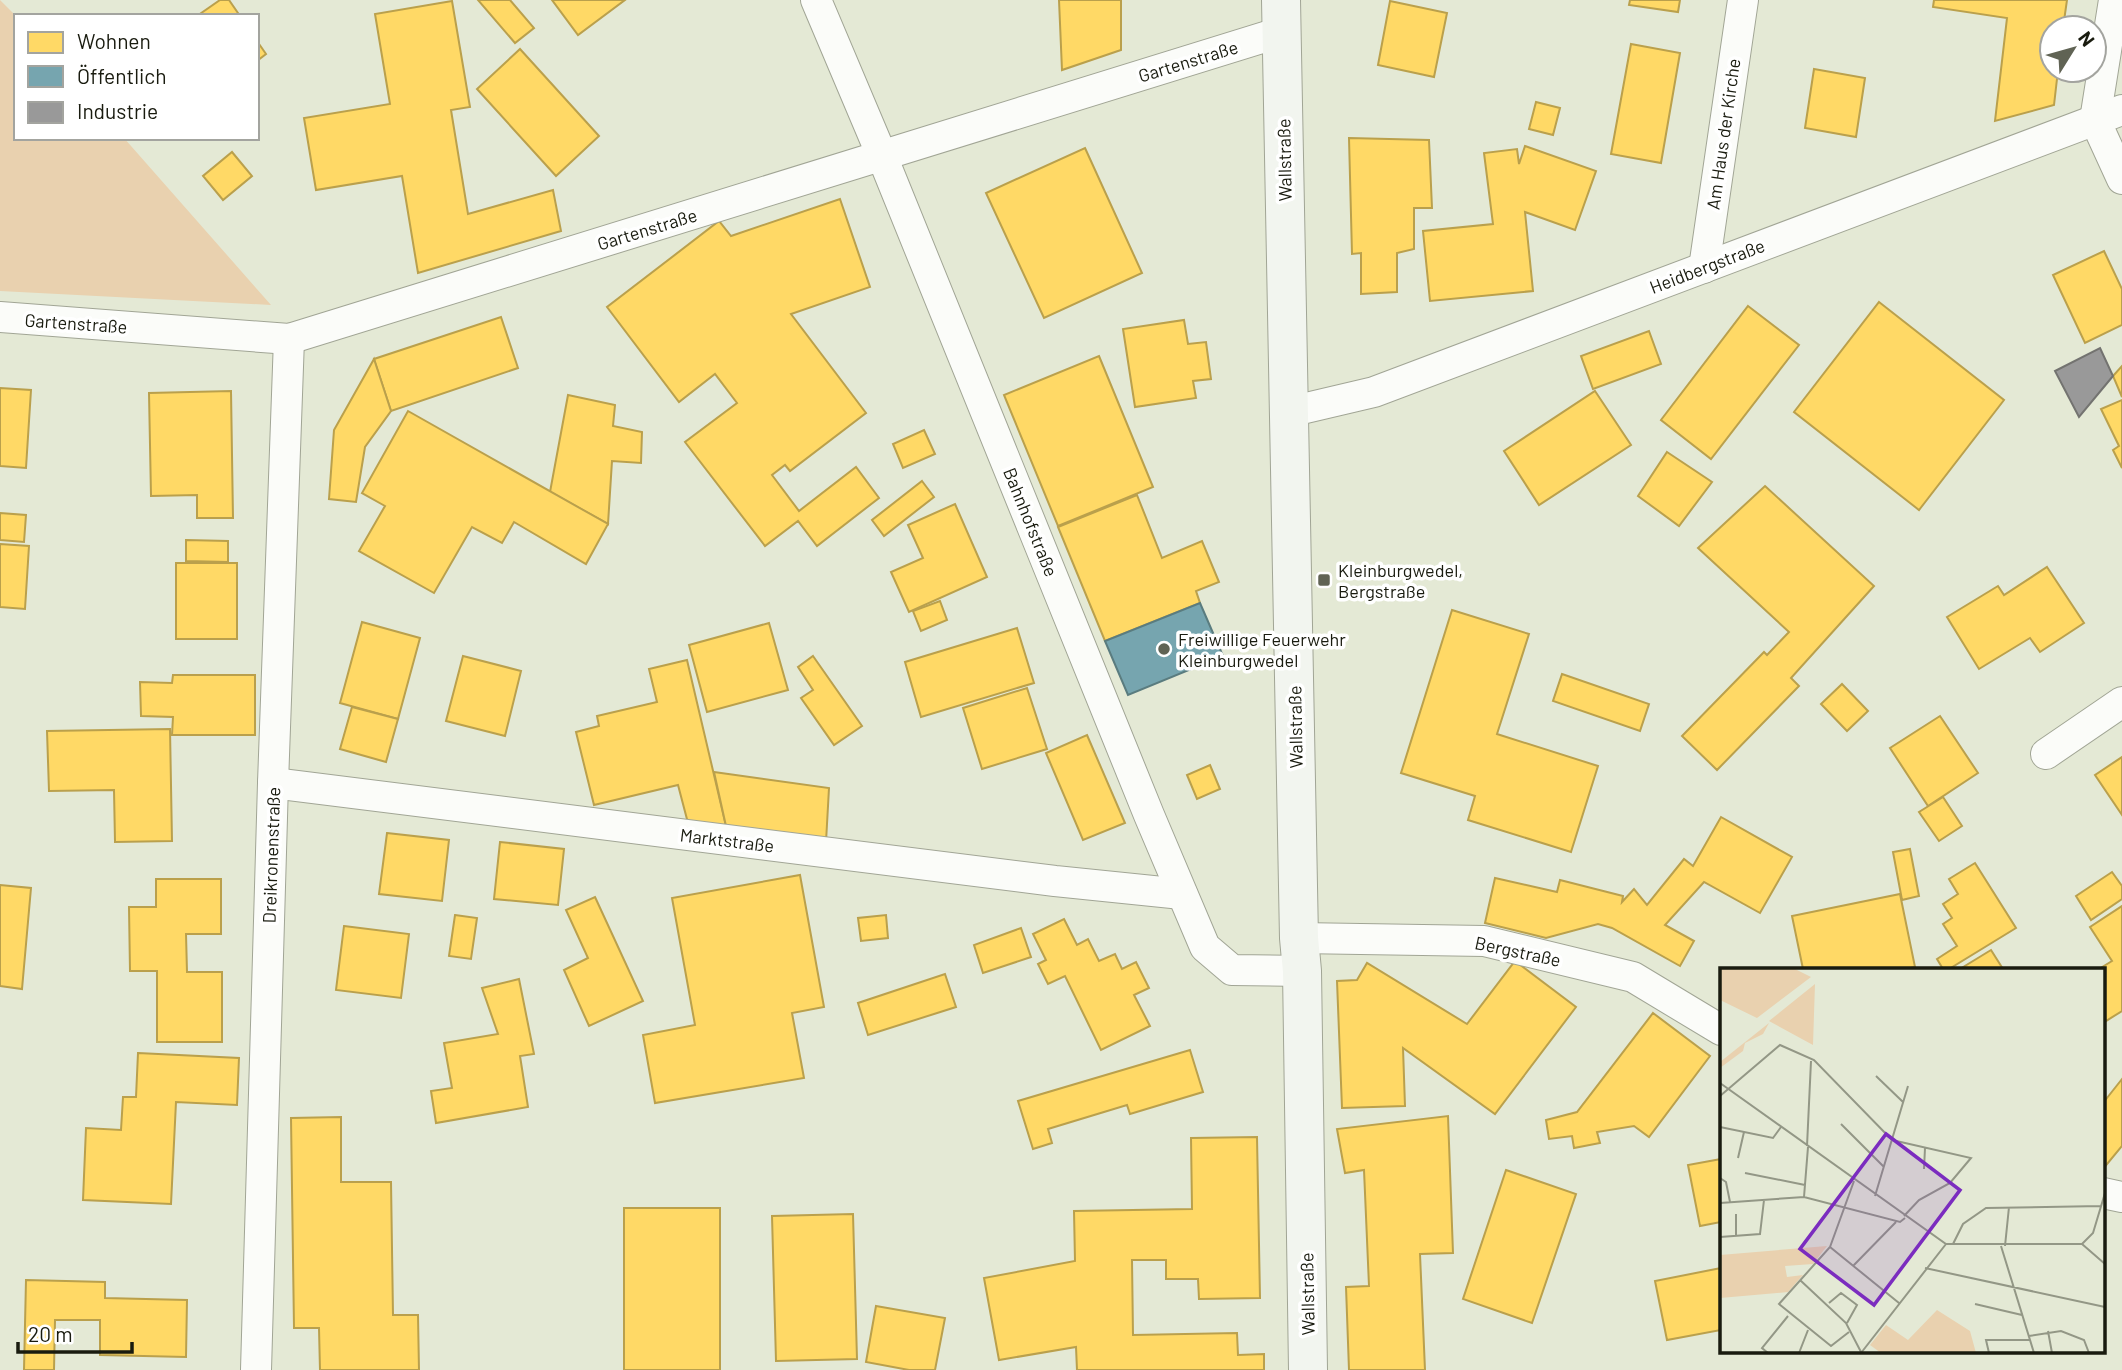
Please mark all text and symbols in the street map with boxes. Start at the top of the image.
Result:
legend [14,14,259,140]
north arrow [2038,14,2108,84]
text: N [2074,26,2100,50]
text: Wohnen [77,28,151,53]
street label: Gartenstraße [1136,35,1240,87]
street label: Am Haus der Kirche [1701,57,1745,211]
text: Öffentlich [77,63,167,88]
text: Industrie [77,98,158,123]
street label: Wallstraße [1272,118,1296,202]
street label: Gartenstraße [595,203,699,255]
street label: Heidbergstraße [1646,234,1768,298]
street label: Gartenstraße [24,308,128,338]
street label: Bahnhofstraße [999,464,1063,580]
place label: Kleinburgwedel, Bergstraße [1338,559,1463,602]
marker: Kleinburgwedel, Bergstraße [1316,572,1332,588]
place label: Freiwillige Feuerwehr Kleinburgwedel [1178,628,1346,671]
marker: Freiwillige Feuerwehr Kleinburgwedel [1156,641,1172,657]
street label: Wallstraße [1283,685,1307,769]
street label: Dreikronenstraße [258,786,284,924]
street label: Marktstraße [679,823,775,857]
street label: Bergstraße [1473,931,1563,971]
inset map [1720,968,2104,1352]
street label: Wallstraße [1295,1252,1319,1336]
scale bar [18,1310,131,1354]
text: 20 m [28,1321,73,1346]

